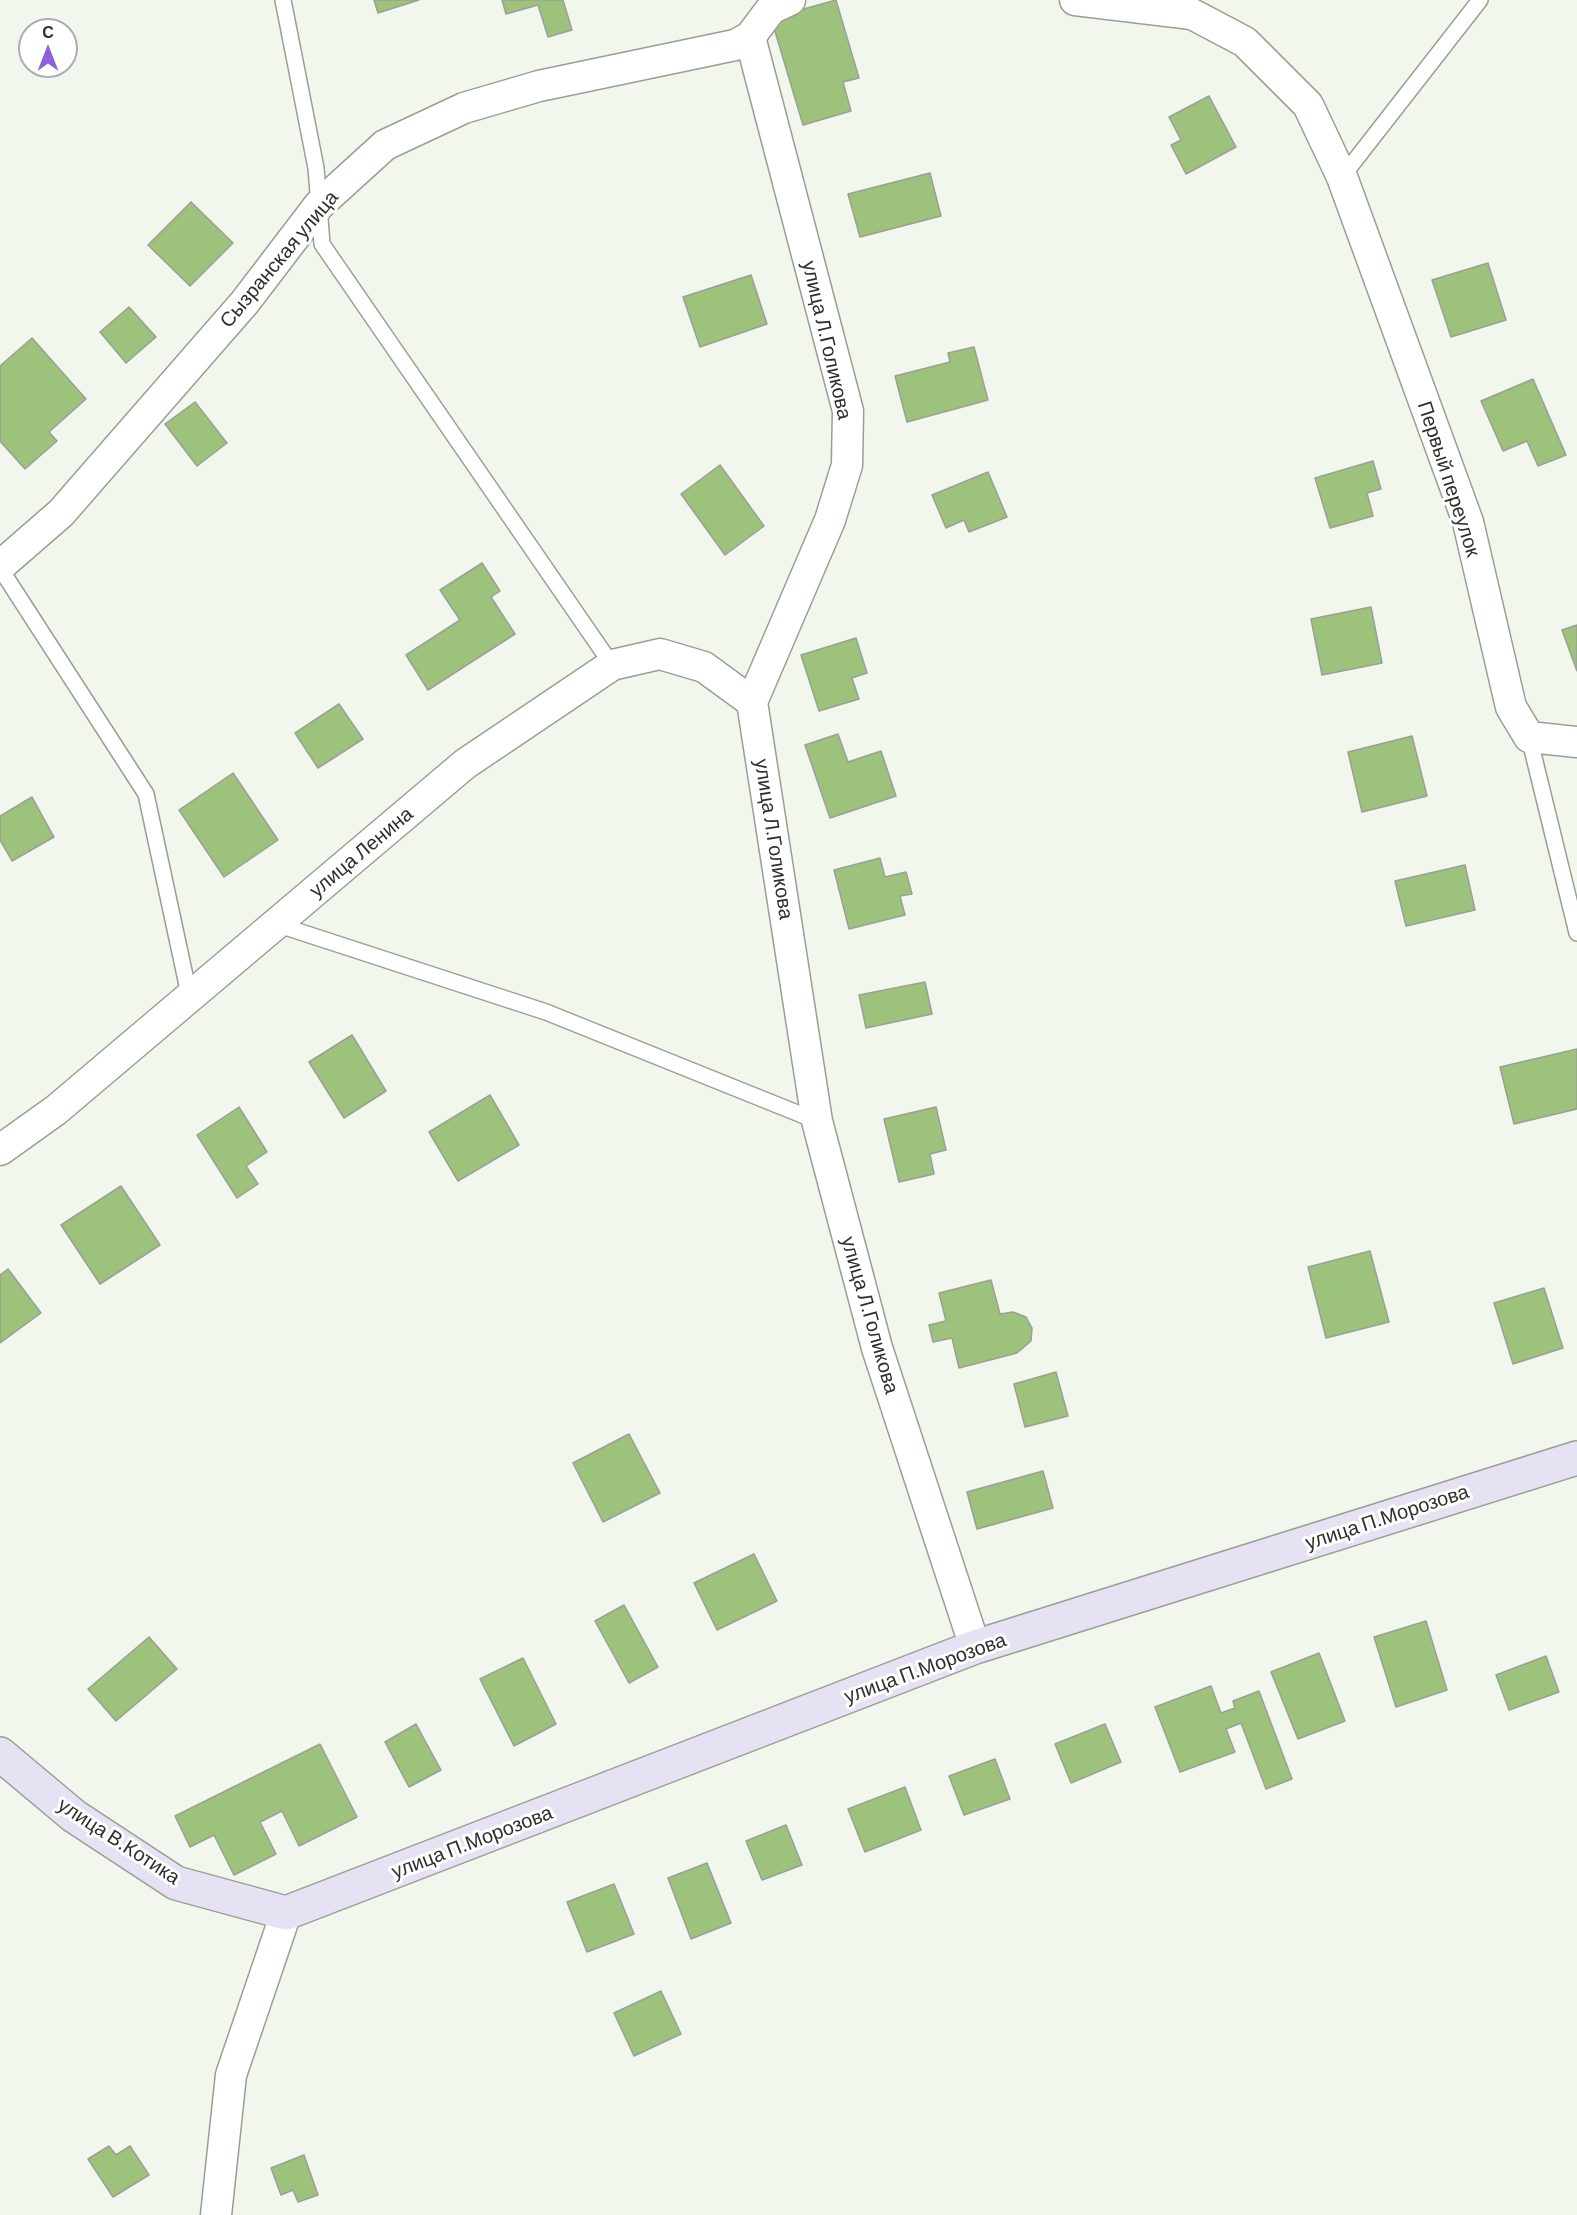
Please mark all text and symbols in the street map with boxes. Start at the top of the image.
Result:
north arrow [18,18,78,78]
text: С [42,22,54,41]
street label: Сызранская улица [215,186,343,332]
street label: улица Л.Голикова [797,258,857,422]
street label: Первый переулок [1413,398,1485,560]
street label: улица Л.Голикова [749,757,799,921]
street label: улица Ленина [304,802,418,902]
street label: улица Л.Голикова [836,1234,904,1396]
street label: улица П.Морозова [1302,1479,1472,1555]
street label: улица П.Морозова [841,1628,1009,1708]
street label: улица В.Котика [53,1793,185,1889]
street label: улица П.Морозова [388,1800,556,1884]

